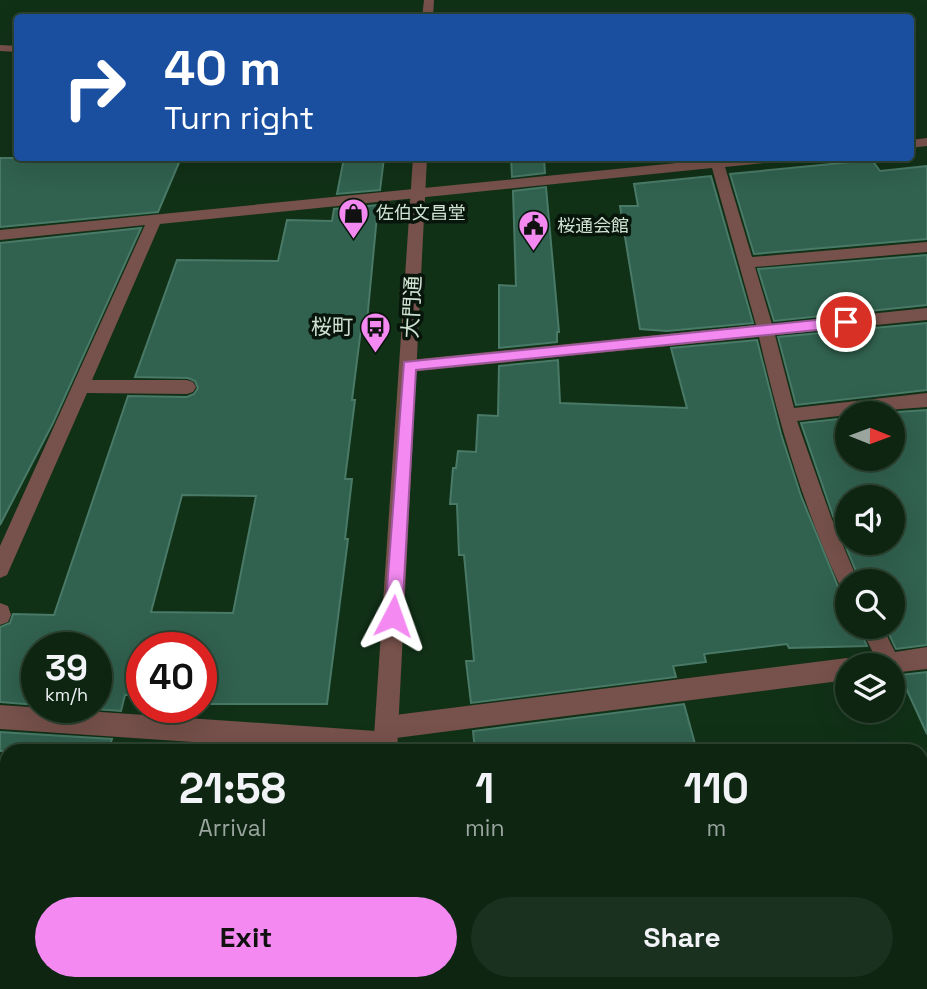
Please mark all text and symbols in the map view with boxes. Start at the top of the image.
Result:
text: 40 m [164,37,281,99]
icon: right [49,42,140,133]
text: Turn right [164,98,314,138]
shop icon: 佐伯文昌堂 [336,196,370,240]
place label: 佐伯文昌堂 [376,201,466,224]
public building icon: 桜通会館 [517,209,551,253]
place label: 桜通会館 [557,214,629,237]
street label: 大門通 [396,275,427,339]
pin [816,292,876,352]
icon: arrive [827,303,865,341]
bus stop icon: 桜町 [359,310,393,354]
place label: 桜町 [311,313,353,340]
north arrow [835,401,905,471]
map controls [835,401,905,723]
button: sound [835,485,905,555]
button: search [835,569,905,639]
position arrow [356,579,430,653]
speed limit sign: 40 [126,632,217,723]
text: 39 [45,646,88,690]
button: layers [835,653,905,723]
text: km/h [45,683,88,706]
text: 21:58 [179,762,286,815]
text: 1 [475,762,494,815]
text: 110 [684,762,749,815]
text: Arrival [198,813,267,843]
text: min [465,813,505,843]
text: m [706,813,726,843]
button: Exit [35,897,457,977]
button: Share [471,897,893,977]

